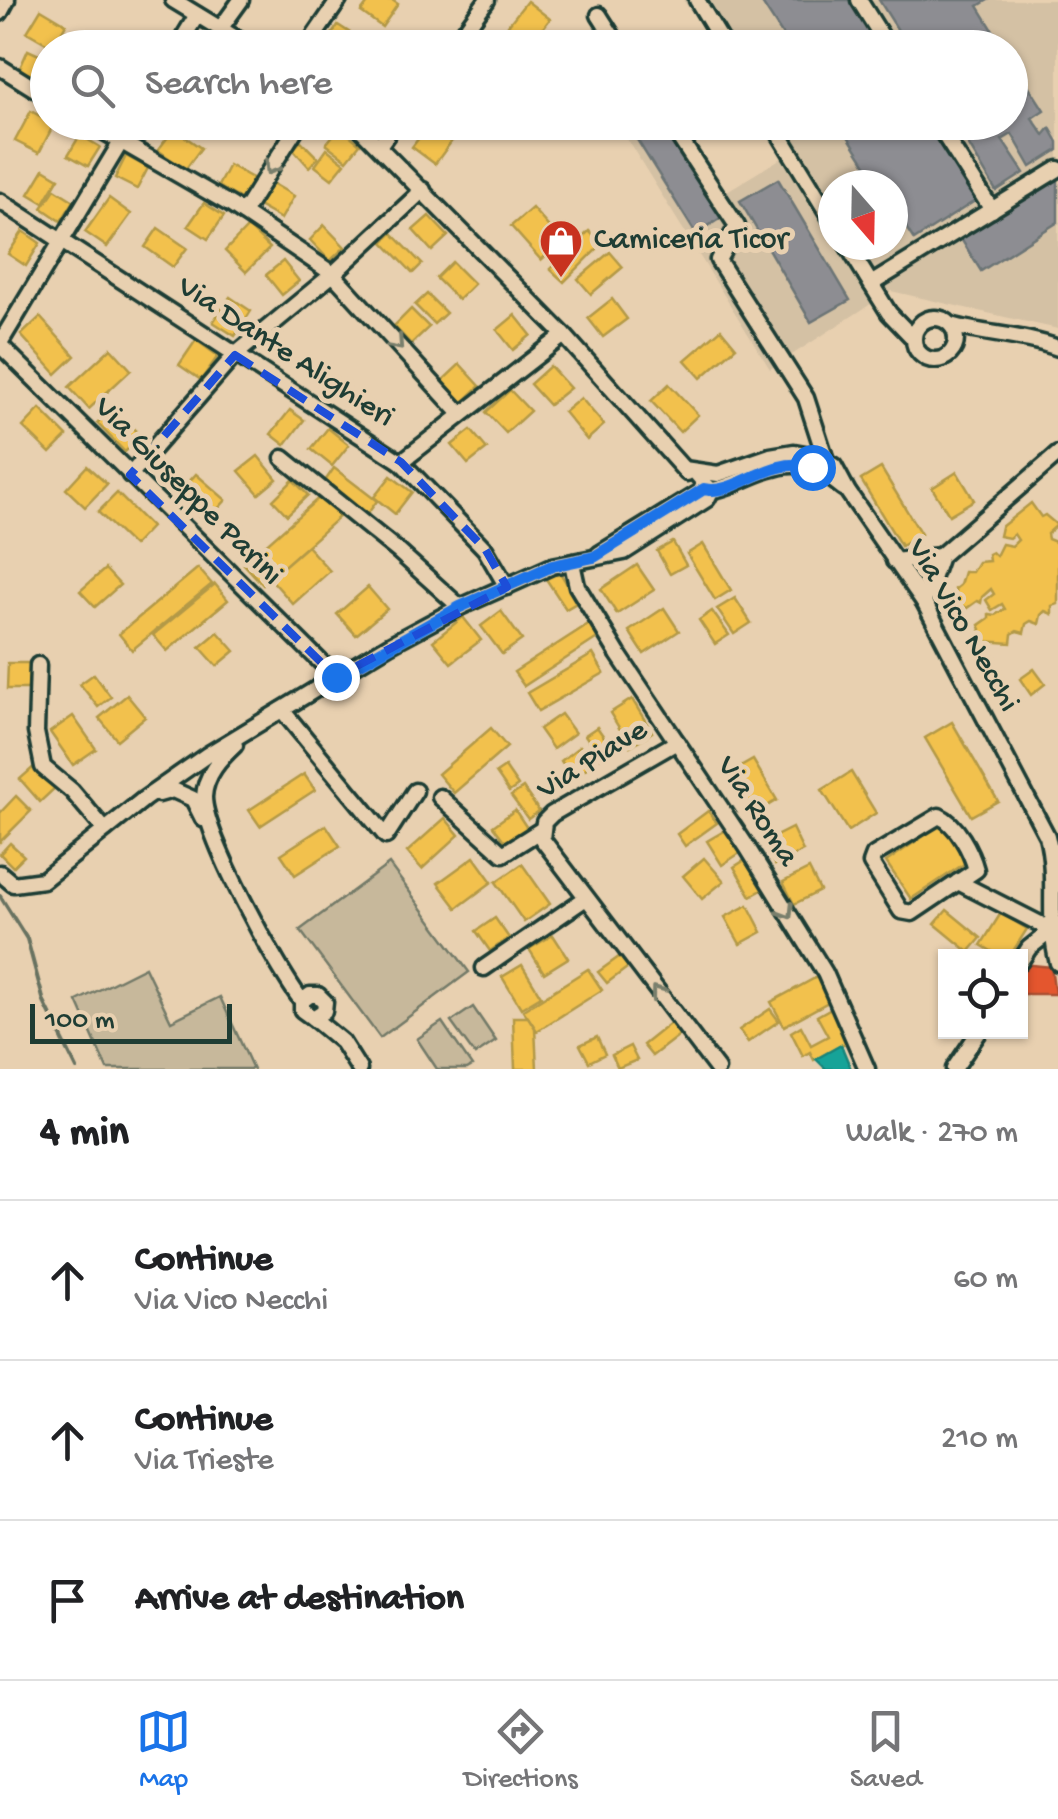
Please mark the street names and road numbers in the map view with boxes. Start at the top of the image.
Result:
street label: Via Dante Alighieri [169,268,401,437]
street label: Via Giuseppe Parini [84,389,290,595]
street label: Via Vico Necchi [897,532,1027,719]
street label: Via Piave [530,712,656,810]
street label: Via Roma [706,749,806,875]

